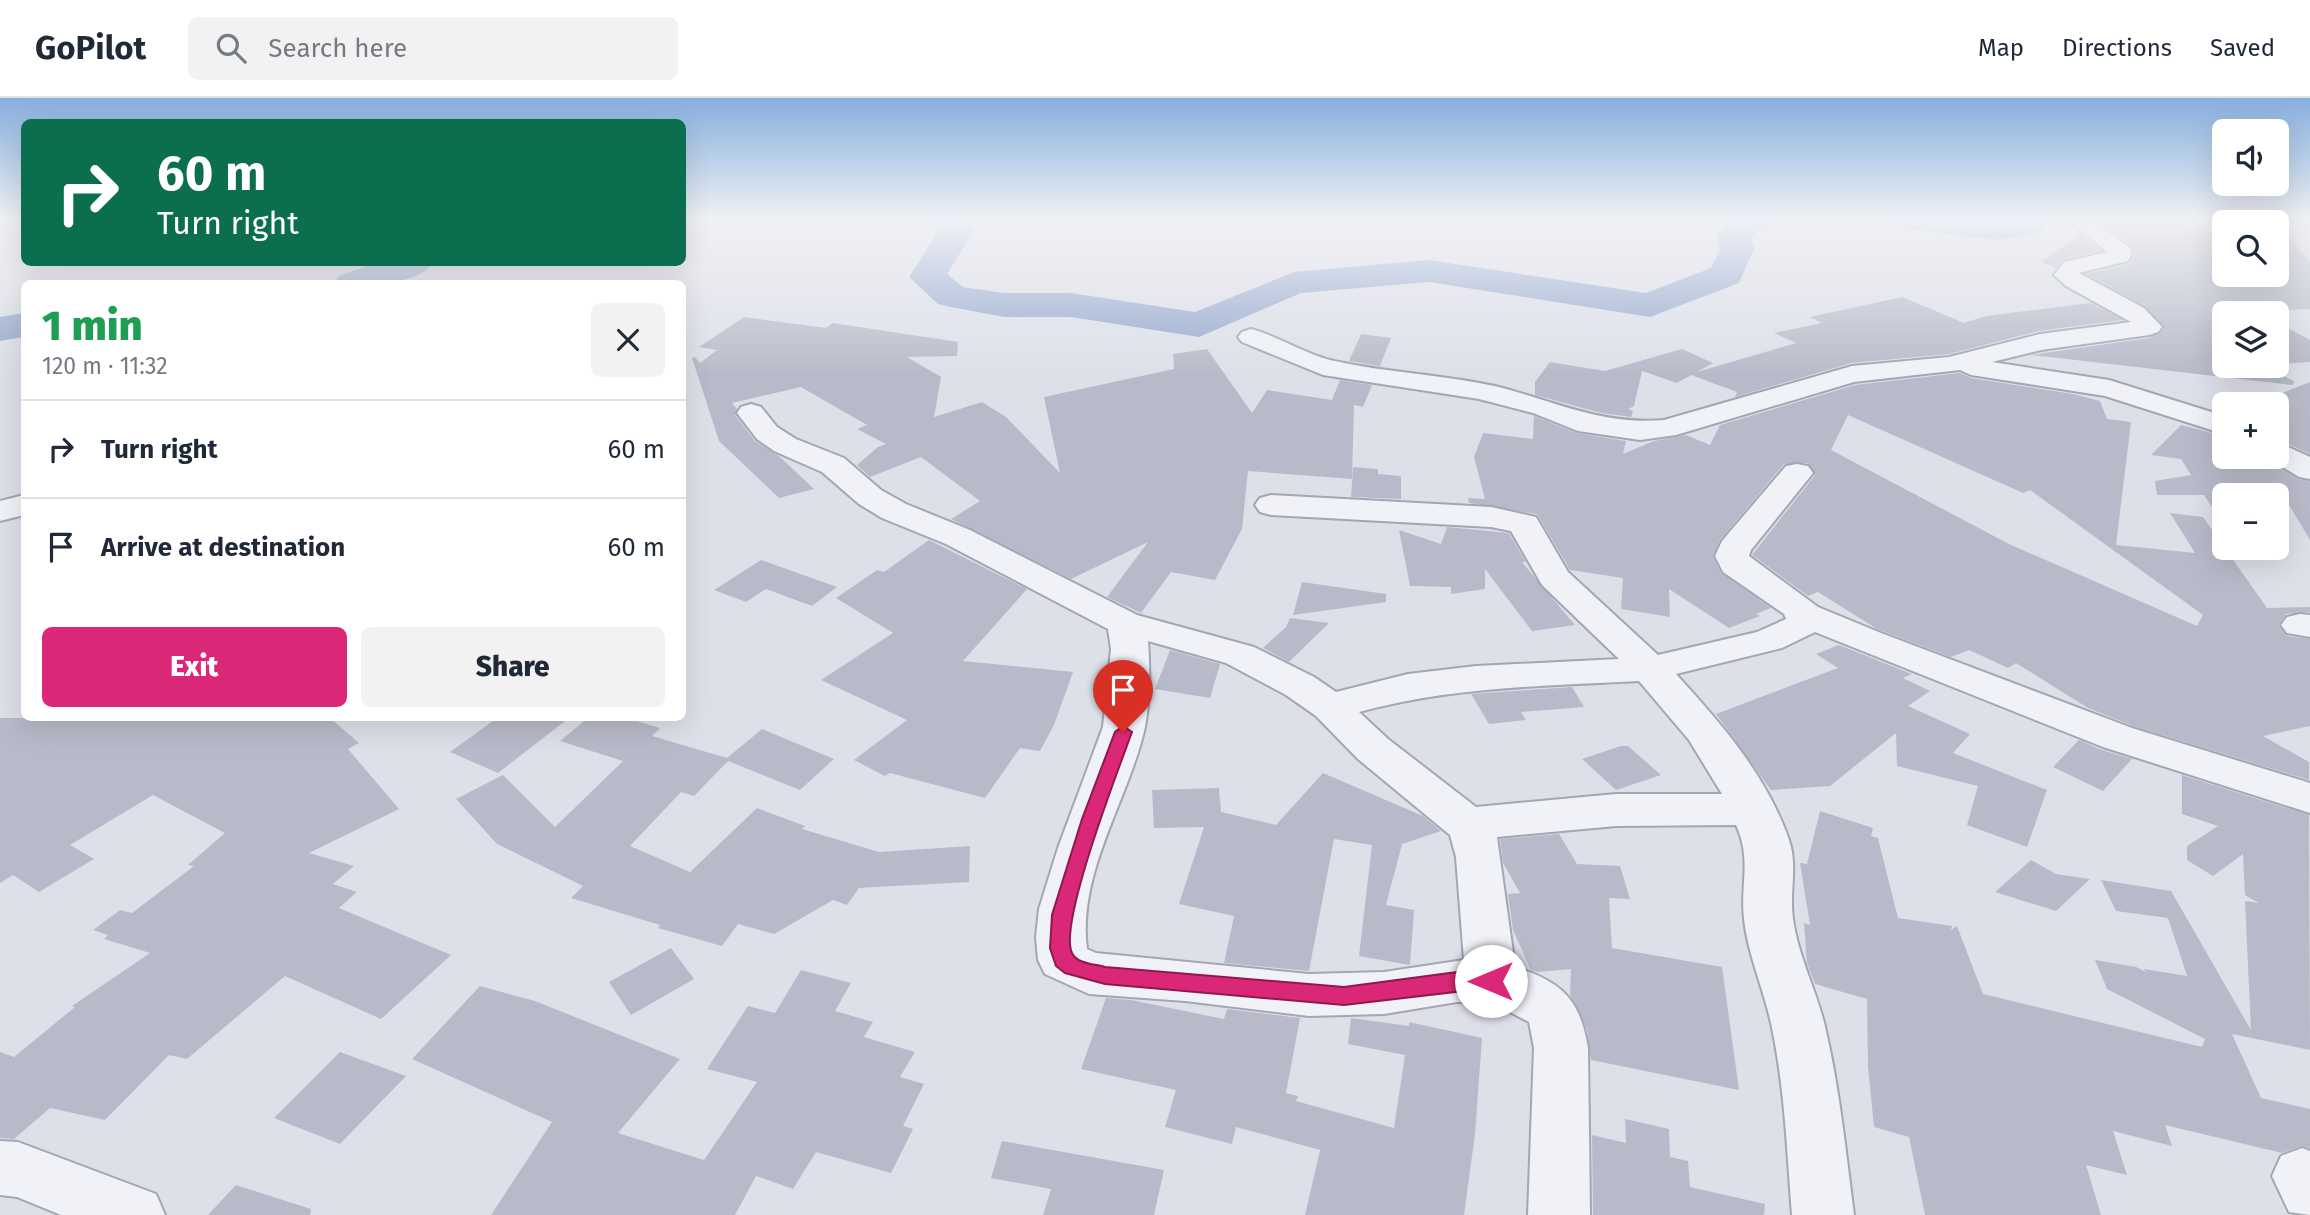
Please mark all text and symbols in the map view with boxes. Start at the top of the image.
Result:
search box [188,17,678,80]
text: GoPilot [35,28,146,68]
icon: search [212,29,250,67]
text: Search here [268,33,407,64]
text: Map [1978,34,2024,62]
text: Directions [2062,34,2172,62]
text: Saved [2210,34,2275,62]
map controls [2212,119,2289,560]
button: sound [2212,119,2289,196]
text: 60 m [157,144,266,203]
icon: right [42,147,133,238]
text: Turn right [157,204,299,242]
button: search [2212,210,2289,287]
text: 1 min [42,301,143,351]
button: layers [2212,301,2289,378]
button: close [591,303,665,377]
text: 120 m · 11:32 [42,352,168,380]
button: + [2212,392,2289,469]
icon: right [42,430,80,468]
text: Turn right [101,434,218,465]
text: 60 m [607,434,665,465]
button: − [2212,483,2289,560]
icon: arrive [42,528,80,566]
text: Arrive at destination [101,532,345,563]
text: 60 m [607,532,665,563]
button: Exit [42,627,347,707]
button: Share [361,627,665,707]
pin [1093,660,1153,732]
icon: arrive [1104,671,1142,709]
position arrow [1454,944,1528,1018]

